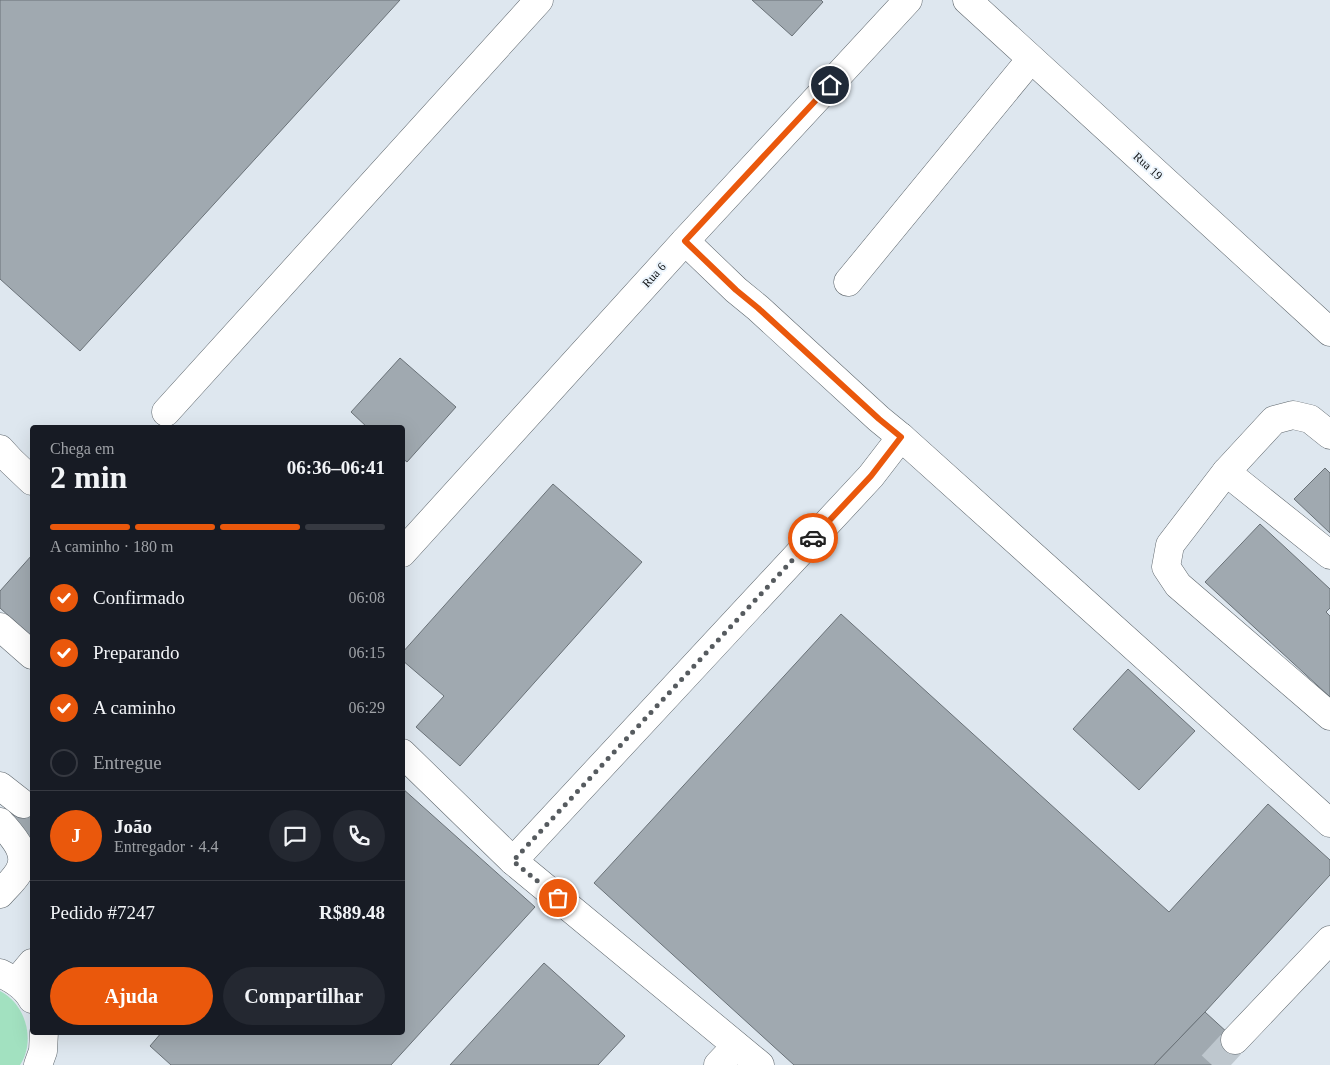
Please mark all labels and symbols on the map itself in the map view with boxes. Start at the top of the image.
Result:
pin [809,64,851,106]
street label: Rua 19 [1131,149,1165,183]
street label: Rua 6 [639,260,669,290]
courier [788,513,838,563]
pin [537,877,579,919]

